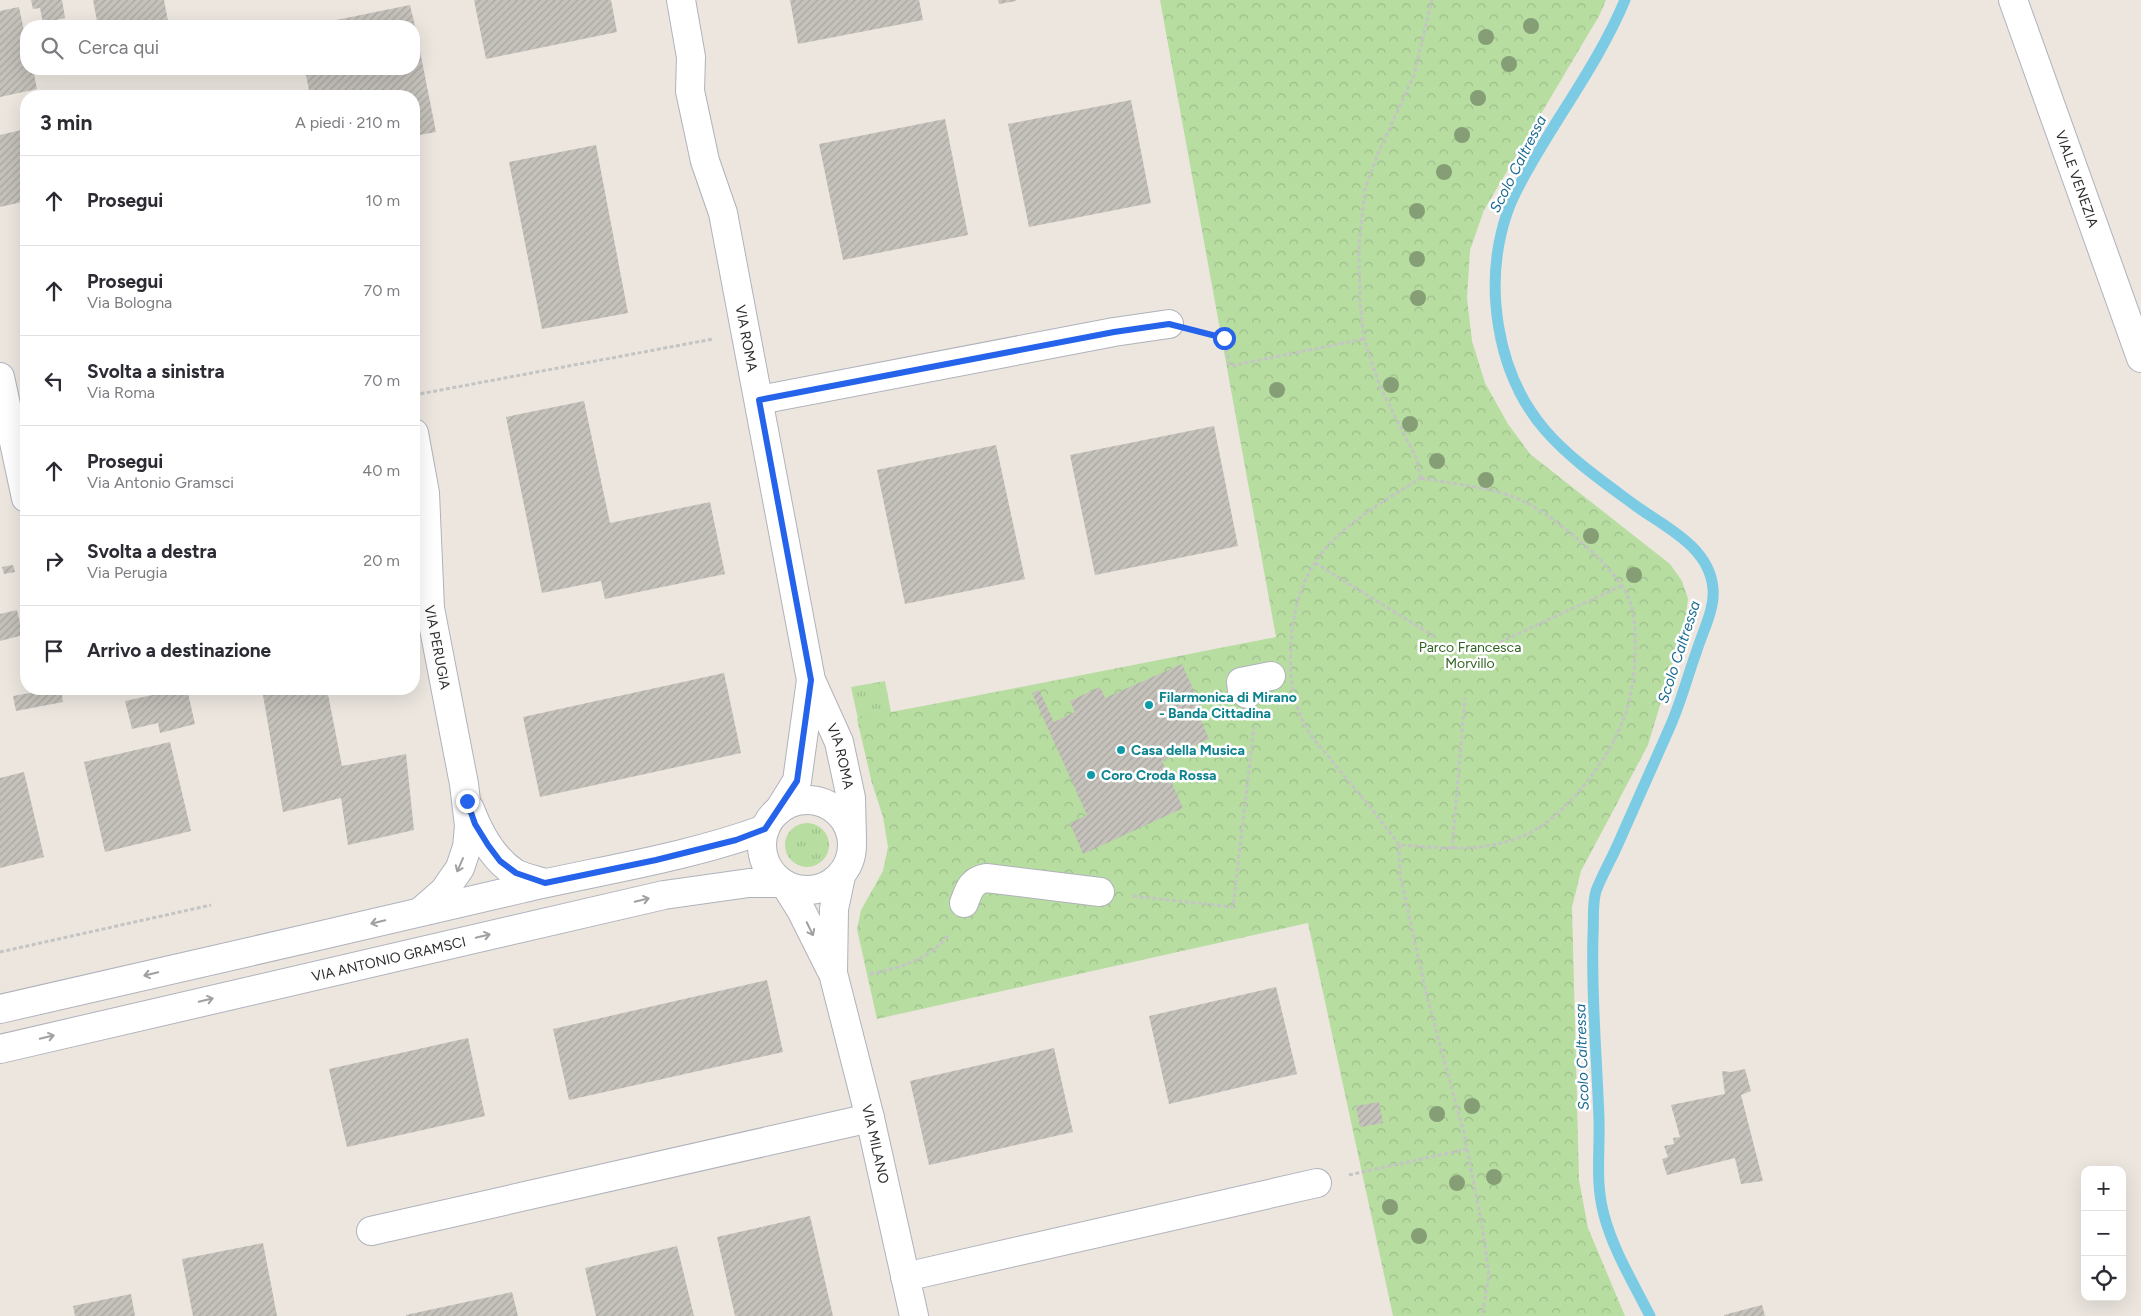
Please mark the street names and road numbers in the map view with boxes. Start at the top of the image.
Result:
street label: VIALE VENEZIA [2051,128,2102,230]
street label: VIA ROMA [732,304,761,374]
street label: VIA PERUGIA [421,604,454,691]
street label: VIA ROMA [823,721,857,791]
street label: VIA ANTONIO GRAMSCI [310,933,468,985]
street label: VIA MILANO [858,1103,892,1185]

